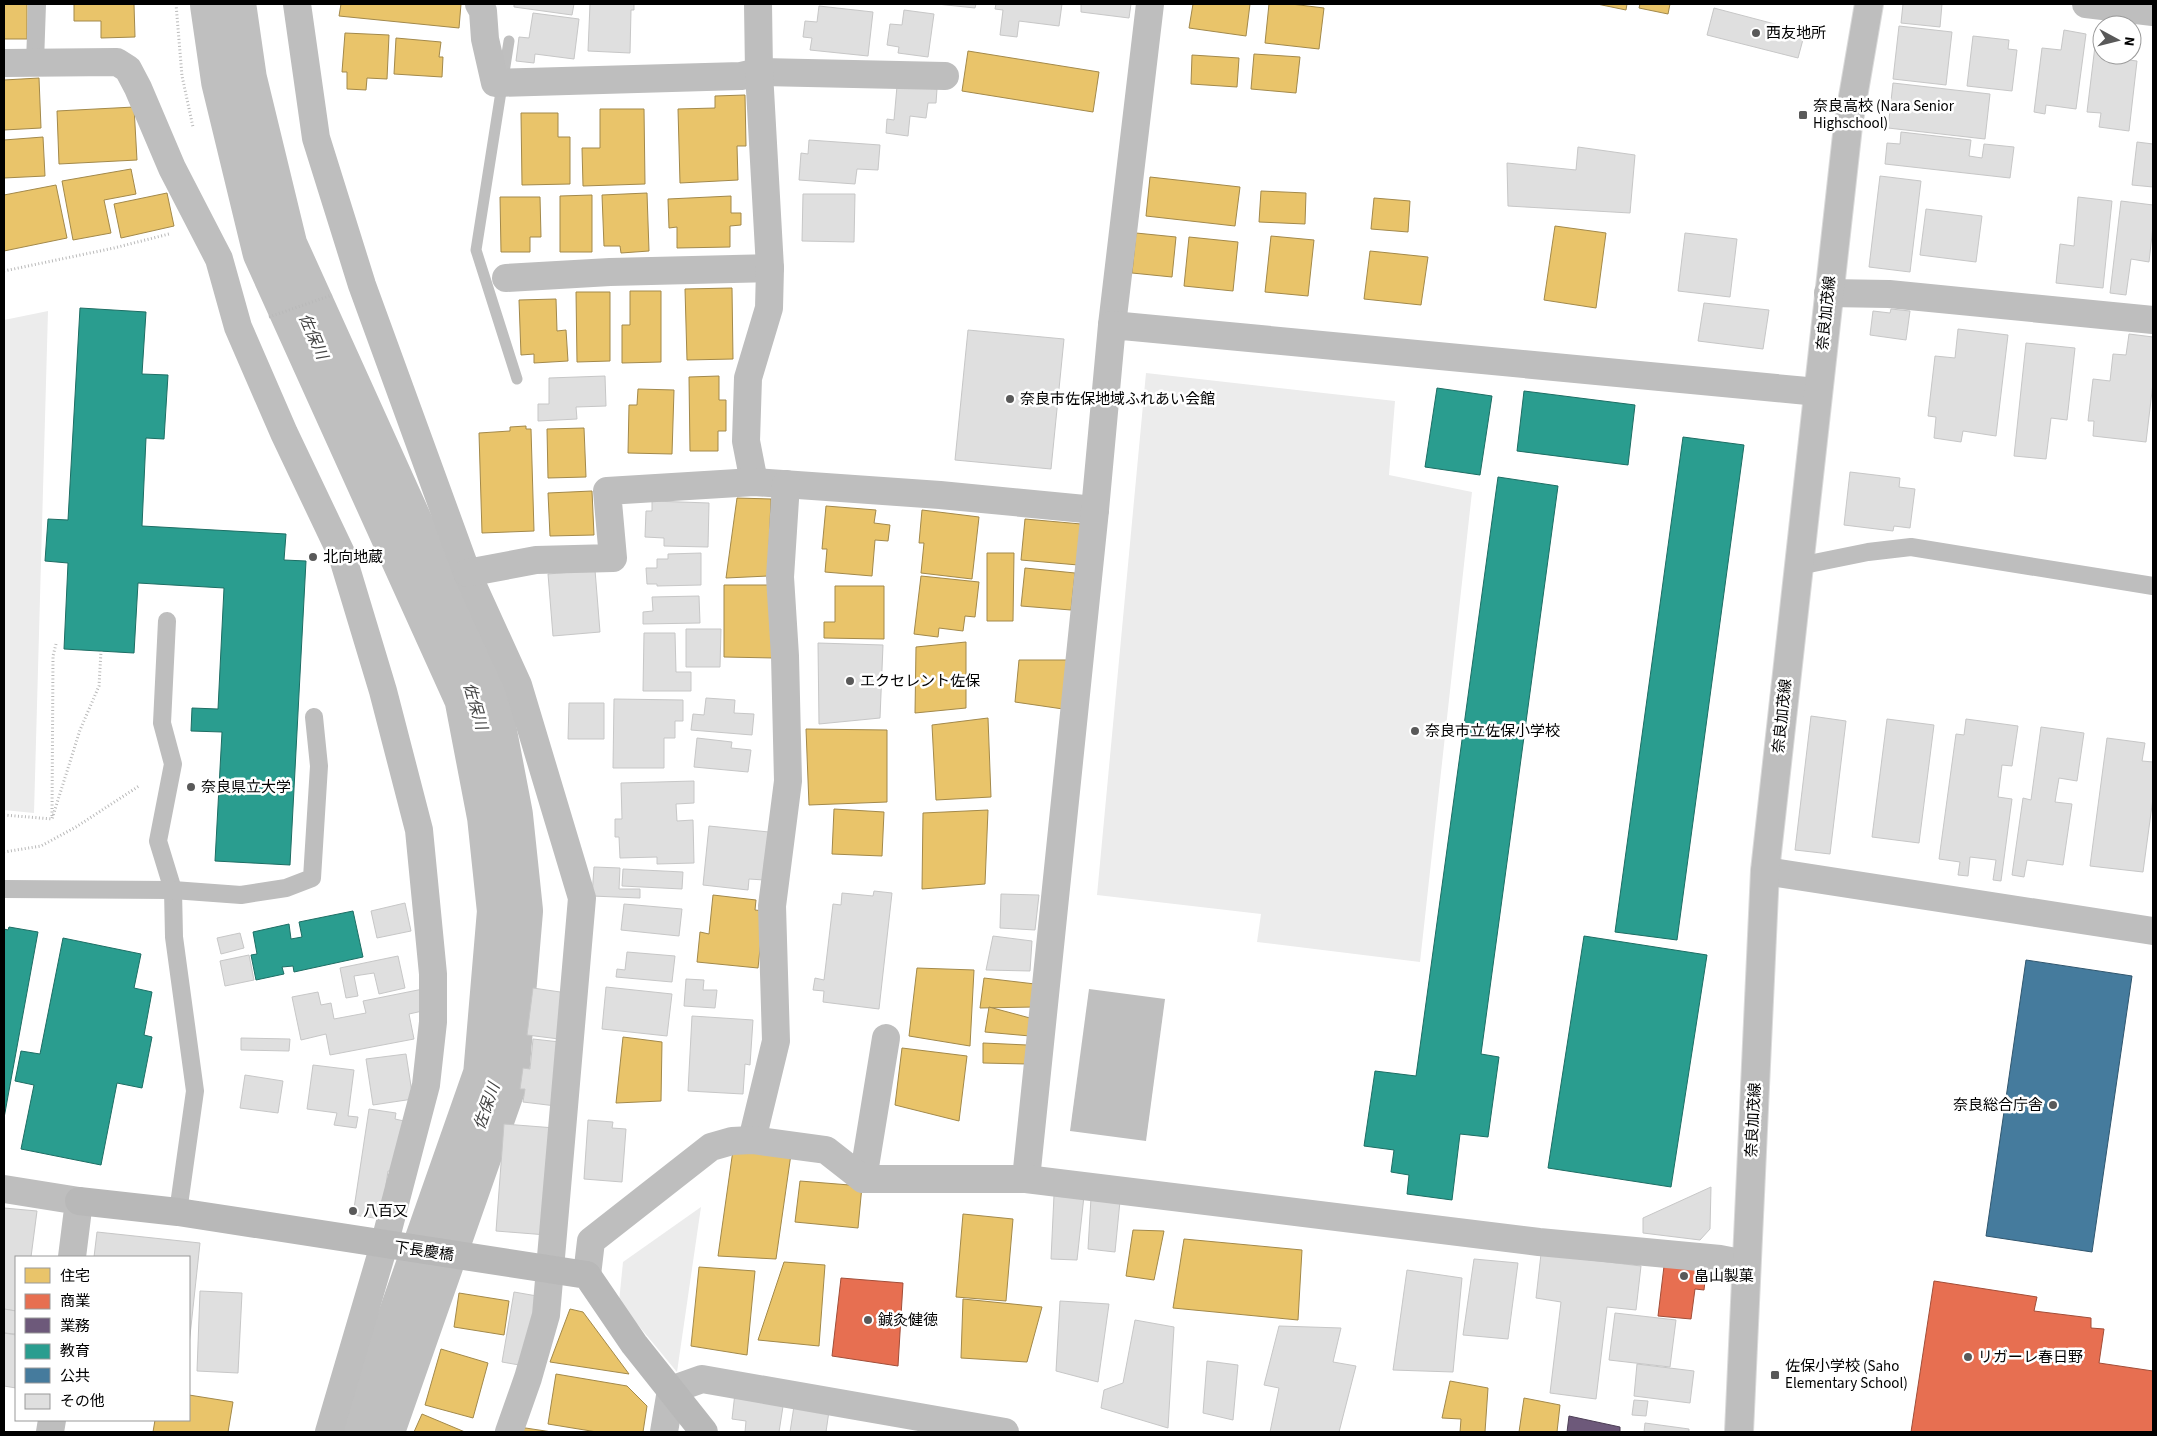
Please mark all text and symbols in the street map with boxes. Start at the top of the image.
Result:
north arrow [2092,15,2142,65]
place label: 西友地所 [1766,23,1826,44]
marker: 西友地所 [1750,27,1762,39]
text: N [2118,36,2139,47]
place label: 奈良高校 (Nara Senior Highschool) [1813,96,1955,134]
marker: 奈良高校 (Nara Senior Highschool) [1797,109,1809,121]
street label: 奈良加茂線 [1812,275,1841,351]
water label: 佐保川 [293,310,334,365]
place label: 奈良市佐保地域ふれあい会館 [1020,389,1215,410]
marker: 奈良市佐保地域ふれあい会館 [1004,393,1016,405]
place label: 北向地蔵 [323,547,383,568]
marker: 北向地蔵 [307,551,319,563]
place label: エクセレント佐保 [860,671,980,692]
marker: エクセレント佐保 [844,675,856,687]
street label: 奈良加茂線 [1768,678,1797,754]
water label: 佐保川 [458,680,493,734]
place label: 奈良市立佐保小学校 [1425,721,1560,742]
marker: 奈良市立佐保小学校 [1409,725,1421,737]
place label: 奈良県立大学 [201,777,291,798]
marker: 奈良県立大学 [185,781,197,793]
water label: 佐保川 [469,1078,506,1133]
street label: 奈良加茂線 [1741,1082,1766,1158]
place label: 奈良総合庁舎 [1953,1095,2043,1116]
marker: 奈良総合庁舎 [2047,1099,2059,1111]
place label: 八百又 [363,1201,408,1222]
marker: 八百又 [347,1205,359,1217]
street label: 下長慶橋 [393,1237,455,1266]
legend [15,1256,190,1421]
text: 住宅 [60,1266,90,1287]
place label: 畠山製菓 [1694,1266,1754,1287]
marker: 畠山製菓 [1678,1270,1690,1282]
text: 商業 [60,1291,90,1312]
place label: 鍼灸健徳 [878,1310,938,1331]
marker: 鍼灸健徳 [862,1314,874,1326]
text: 業務 [60,1316,90,1337]
text: 教育 [60,1341,90,1362]
place label: リガーレ春日野 [1978,1347,2083,1368]
marker: リガーレ春日野 [1962,1351,1974,1363]
place label: 佐保小学校 (Saho Elementary School) [1785,1356,1908,1394]
text: 公共 [60,1366,90,1387]
marker: 佐保小学校 (Saho Elementary School) [1769,1369,1781,1381]
text: その他 [60,1391,105,1412]

